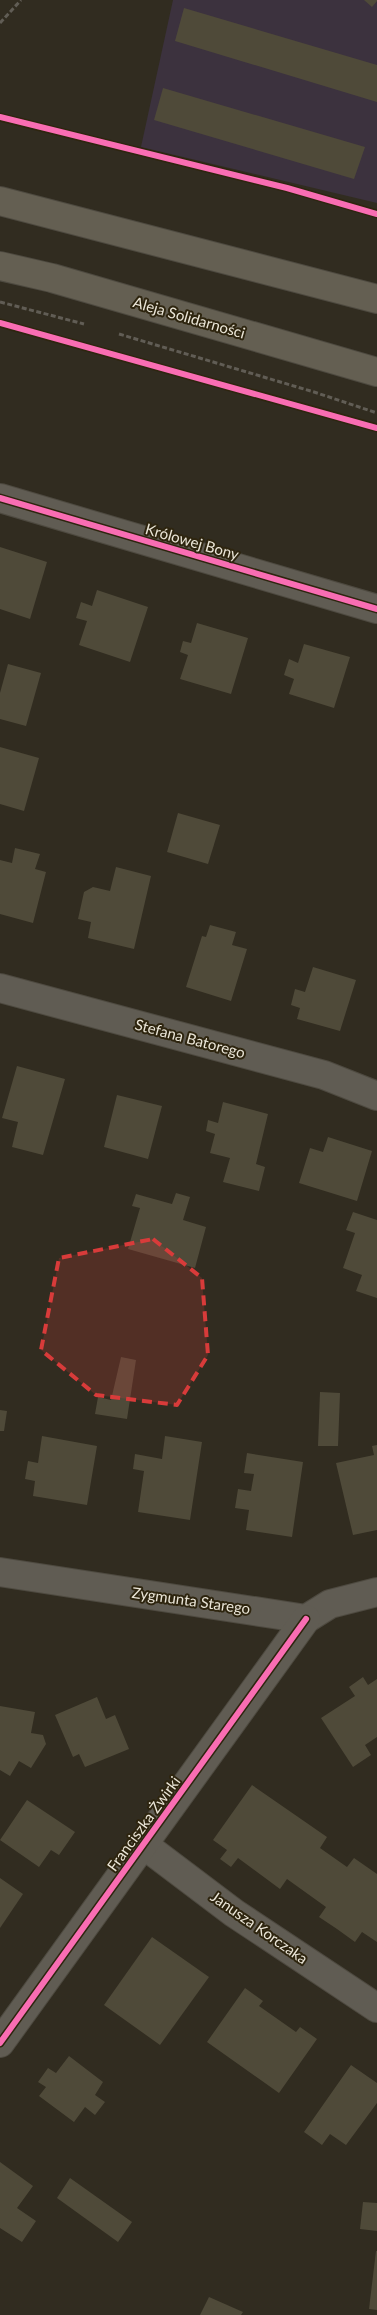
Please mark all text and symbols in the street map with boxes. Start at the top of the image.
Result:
street label: Aleja Solidarności [131,292,247,342]
street label: Królowej Bony [143,519,241,563]
street label: Stefana Batorego [133,1015,247,1061]
street label: Zygmunta Starego [131,1583,252,1617]
street label: Franciszka Żwirki [103,1773,184,1874]
street label: Janusza Korczaka [208,1887,312,1967]

